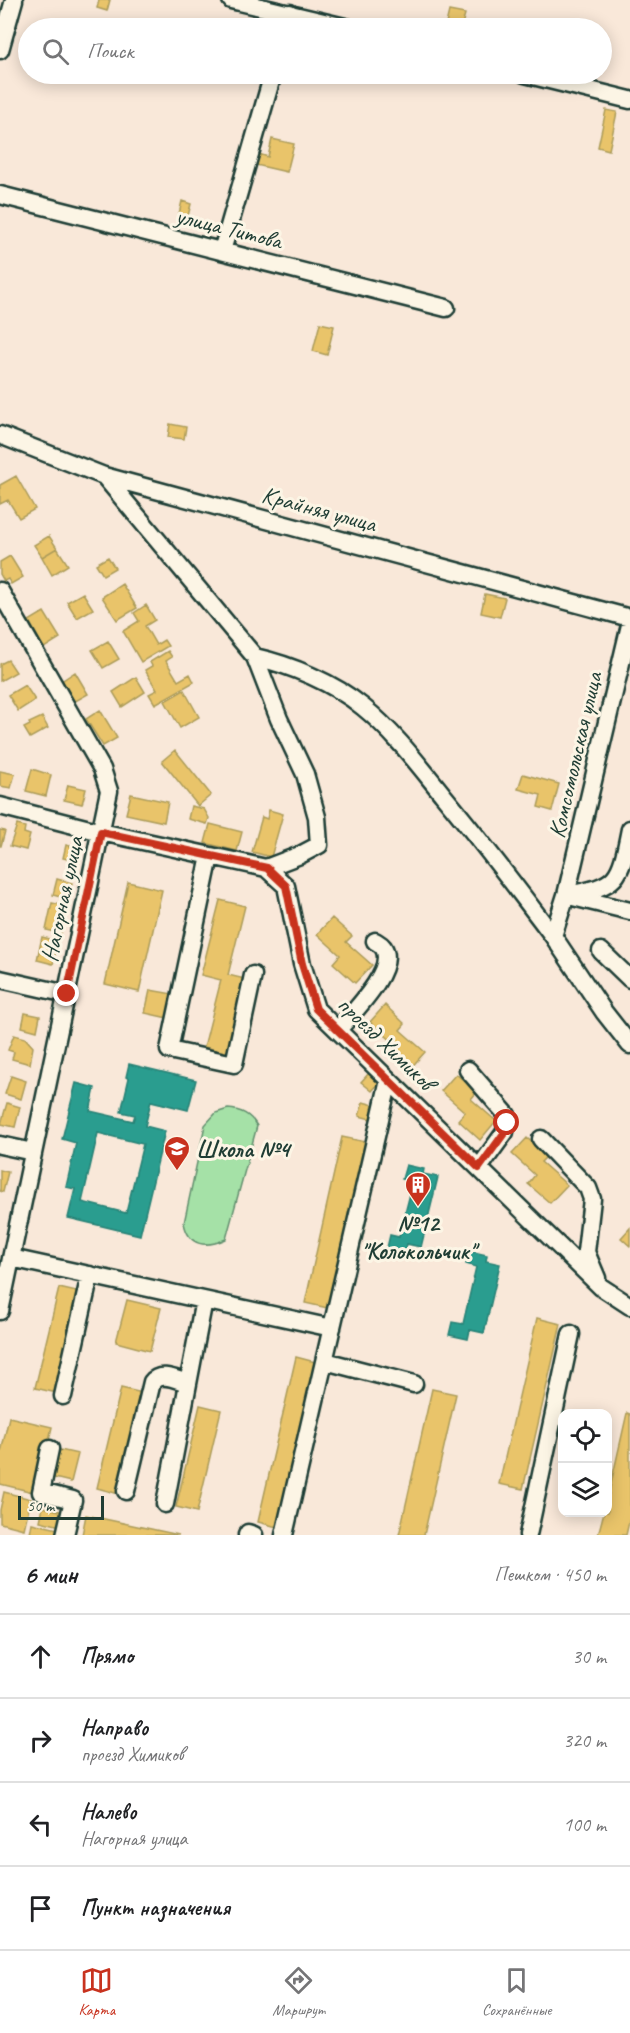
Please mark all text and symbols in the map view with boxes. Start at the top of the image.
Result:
search box [18,18,612,84]
icon: search [39,35,72,68]
text: Поиск [87,37,133,65]
street label: улица Титова [171,200,287,256]
street label: Крайняя улица [259,479,381,539]
street label: Комсомольская улица [541,668,609,841]
street label: Нагорная улица [34,832,90,964]
route end [53,980,79,1006]
street label: проезд Химиков [331,989,445,1101]
route start [493,1109,519,1135]
school or university icon: Школа №4 [162,1134,192,1172]
place label: Школа №4 [196,1134,293,1164]
building icon: №12 "Колокольчик" [403,1170,433,1208]
place label: №12 "Колокольчик" [361,1208,480,1266]
map controls [558,1409,612,1517]
button: locate [558,1409,612,1463]
button: layers [558,1463,612,1517]
scale bar [18,1493,104,1520]
text: 50 m [27,1496,54,1516]
text: 6 мин [24,1558,77,1591]
text: Пешком · 450 m [494,1562,606,1587]
icon: ahead [24,1640,57,1673]
text: Прямо [81,1642,133,1670]
text: 30 m [572,1644,606,1669]
text: Направо [81,1714,148,1742]
icon: right [24,1724,57,1757]
text: 320 m [563,1728,606,1753]
text: проезд Химиков [81,1742,184,1767]
text: Налево [81,1798,137,1826]
icon: left [24,1808,57,1841]
text: 100 m [563,1812,606,1837]
text: Нагорная улица [81,1826,187,1851]
icon: arrive [24,1892,57,1925]
text: Пункт назначения [81,1894,230,1922]
tab: Карта [79,1964,115,2020]
tab: Маршрут [272,1964,325,2020]
tab: Сохранённые [482,1964,551,2020]

